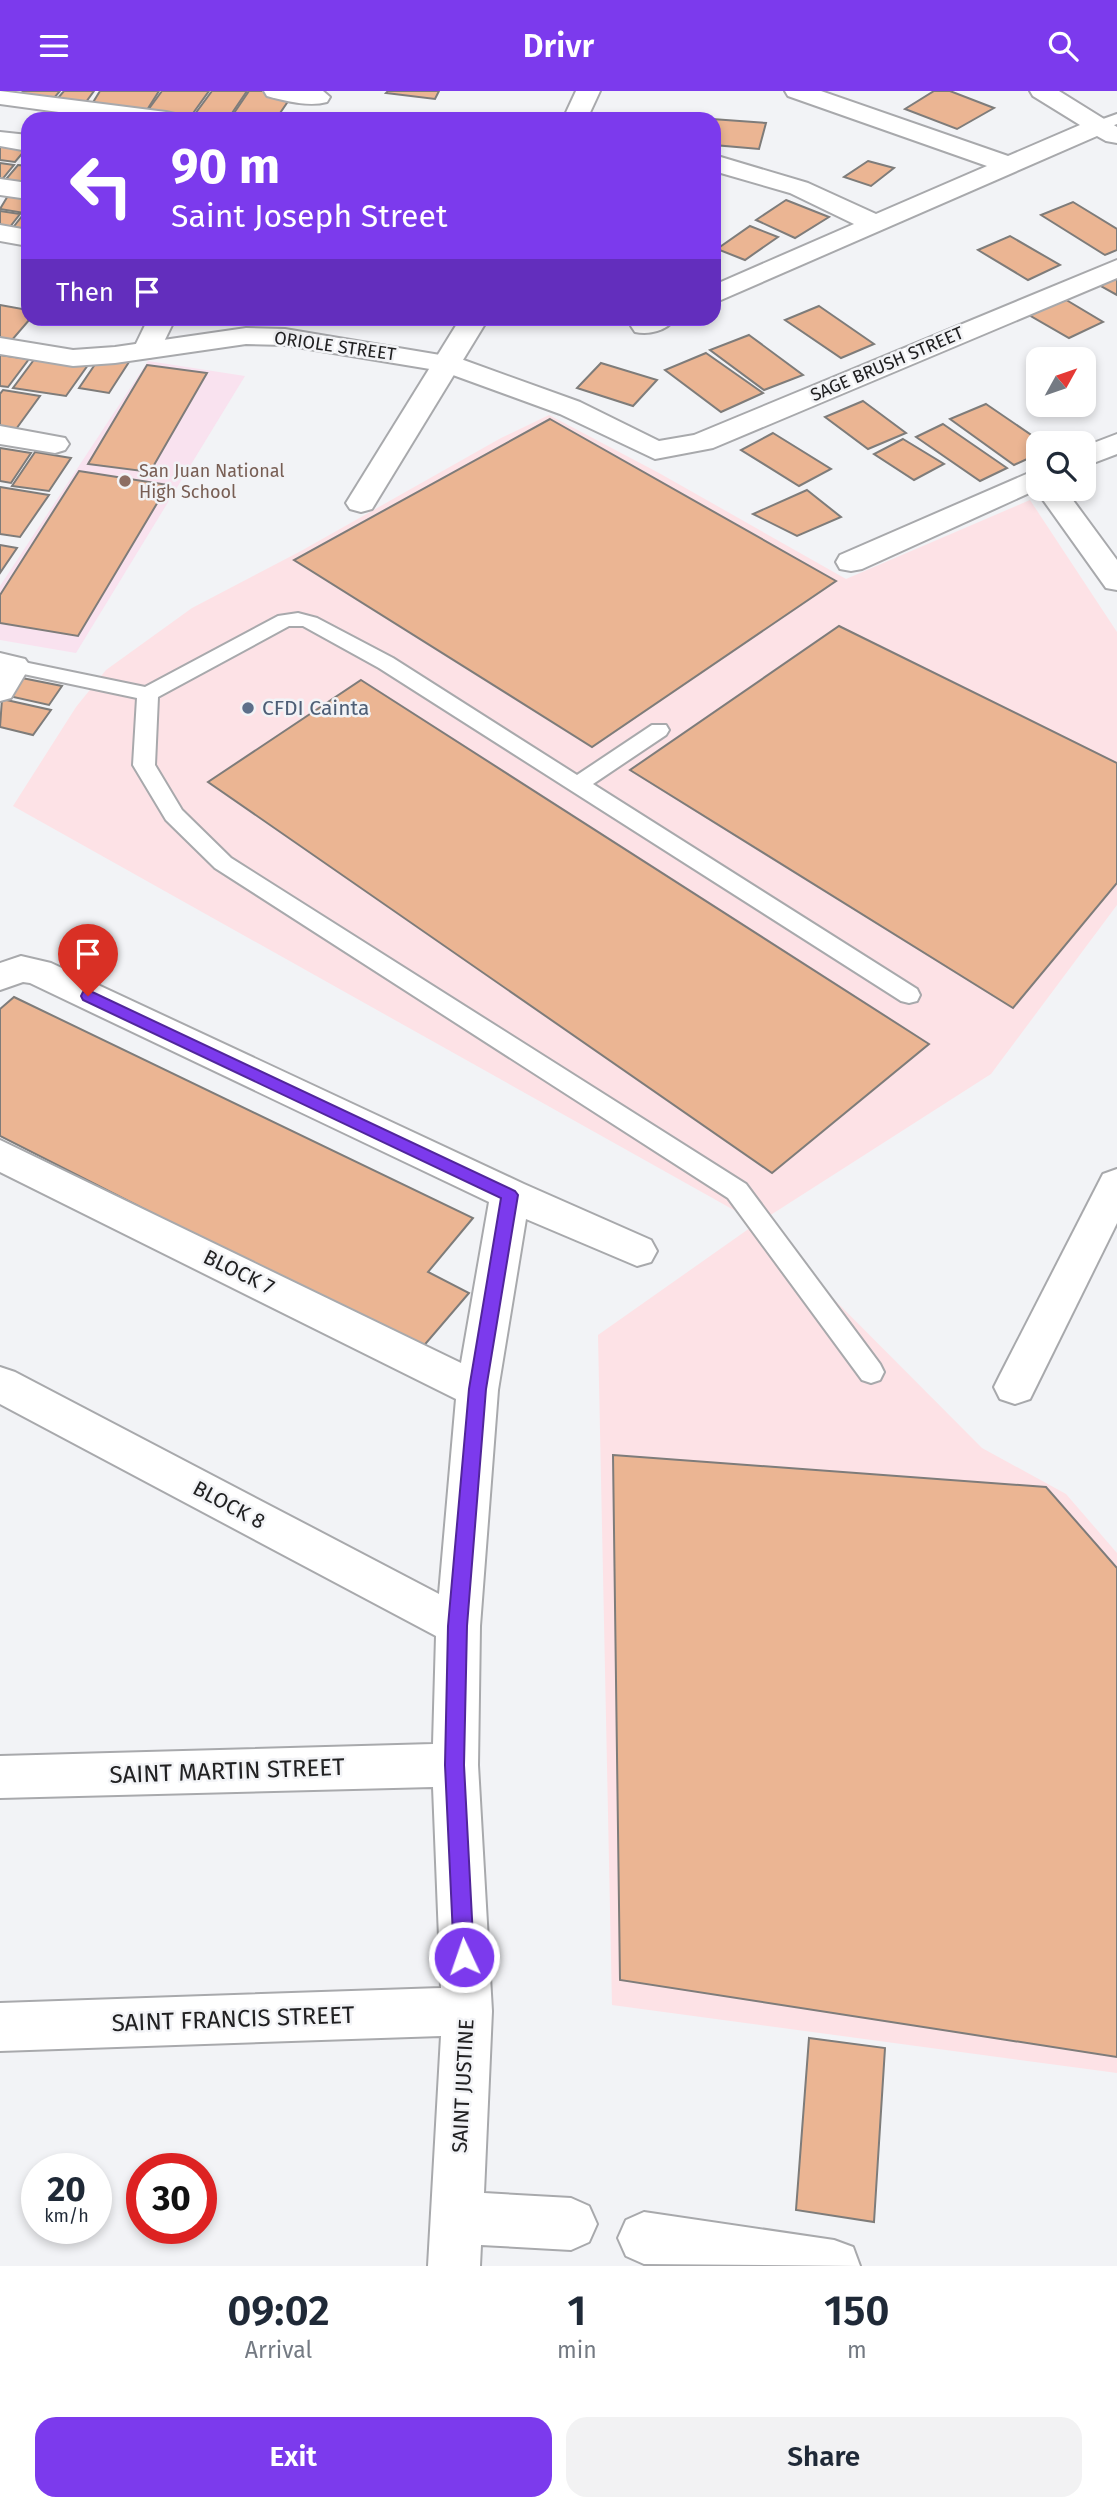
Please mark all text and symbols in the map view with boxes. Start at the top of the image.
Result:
icon: menu [35,27,73,65]
text: Drivr [523,27,594,65]
icon: search [1044,27,1082,65]
text: 90 m [171,137,280,196]
icon: left [56,140,147,231]
text: Saint Joseph Street [171,197,448,235]
icon: arrive [128,273,166,311]
text: Then [56,277,114,308]
street label: SAGE BRUSH STREET [807,322,967,406]
street label: ORIOLE STREET [273,327,398,366]
north arrow [1026,347,1096,417]
map controls [1026,347,1096,501]
button: search [1026,431,1096,501]
place label: San Juan National High School [139,460,285,503]
marker: San Juan National High School [117,473,133,489]
place label: CFDI Cainta [262,695,369,721]
marker: CFDI Cainta [240,700,256,716]
pin [58,924,118,996]
icon: arrive [69,935,107,973]
street label: BLOCK 7 [199,1244,279,1300]
street label: BLOCK 8 [188,1475,270,1535]
street label: SAINT MARTIN STREET [109,1753,346,1789]
position arrow [427,1920,501,1994]
street label: SAINT FRANCIS STREET [111,2001,355,2037]
street label: SAINT JUSTINE [447,2018,479,2154]
speed limit sign: 30 [126,2153,217,2244]
text: 20 [47,2168,86,2210]
text: km/h [44,2205,89,2227]
text: 09:02 [227,2286,330,2336]
text: 1 [567,2286,587,2336]
text: 150 [824,2286,890,2336]
text: Arrival [245,2336,312,2364]
text: min [557,2336,597,2364]
text: m [847,2336,867,2364]
button: Exit [35,2417,552,2497]
button: Share [566,2417,1082,2497]

